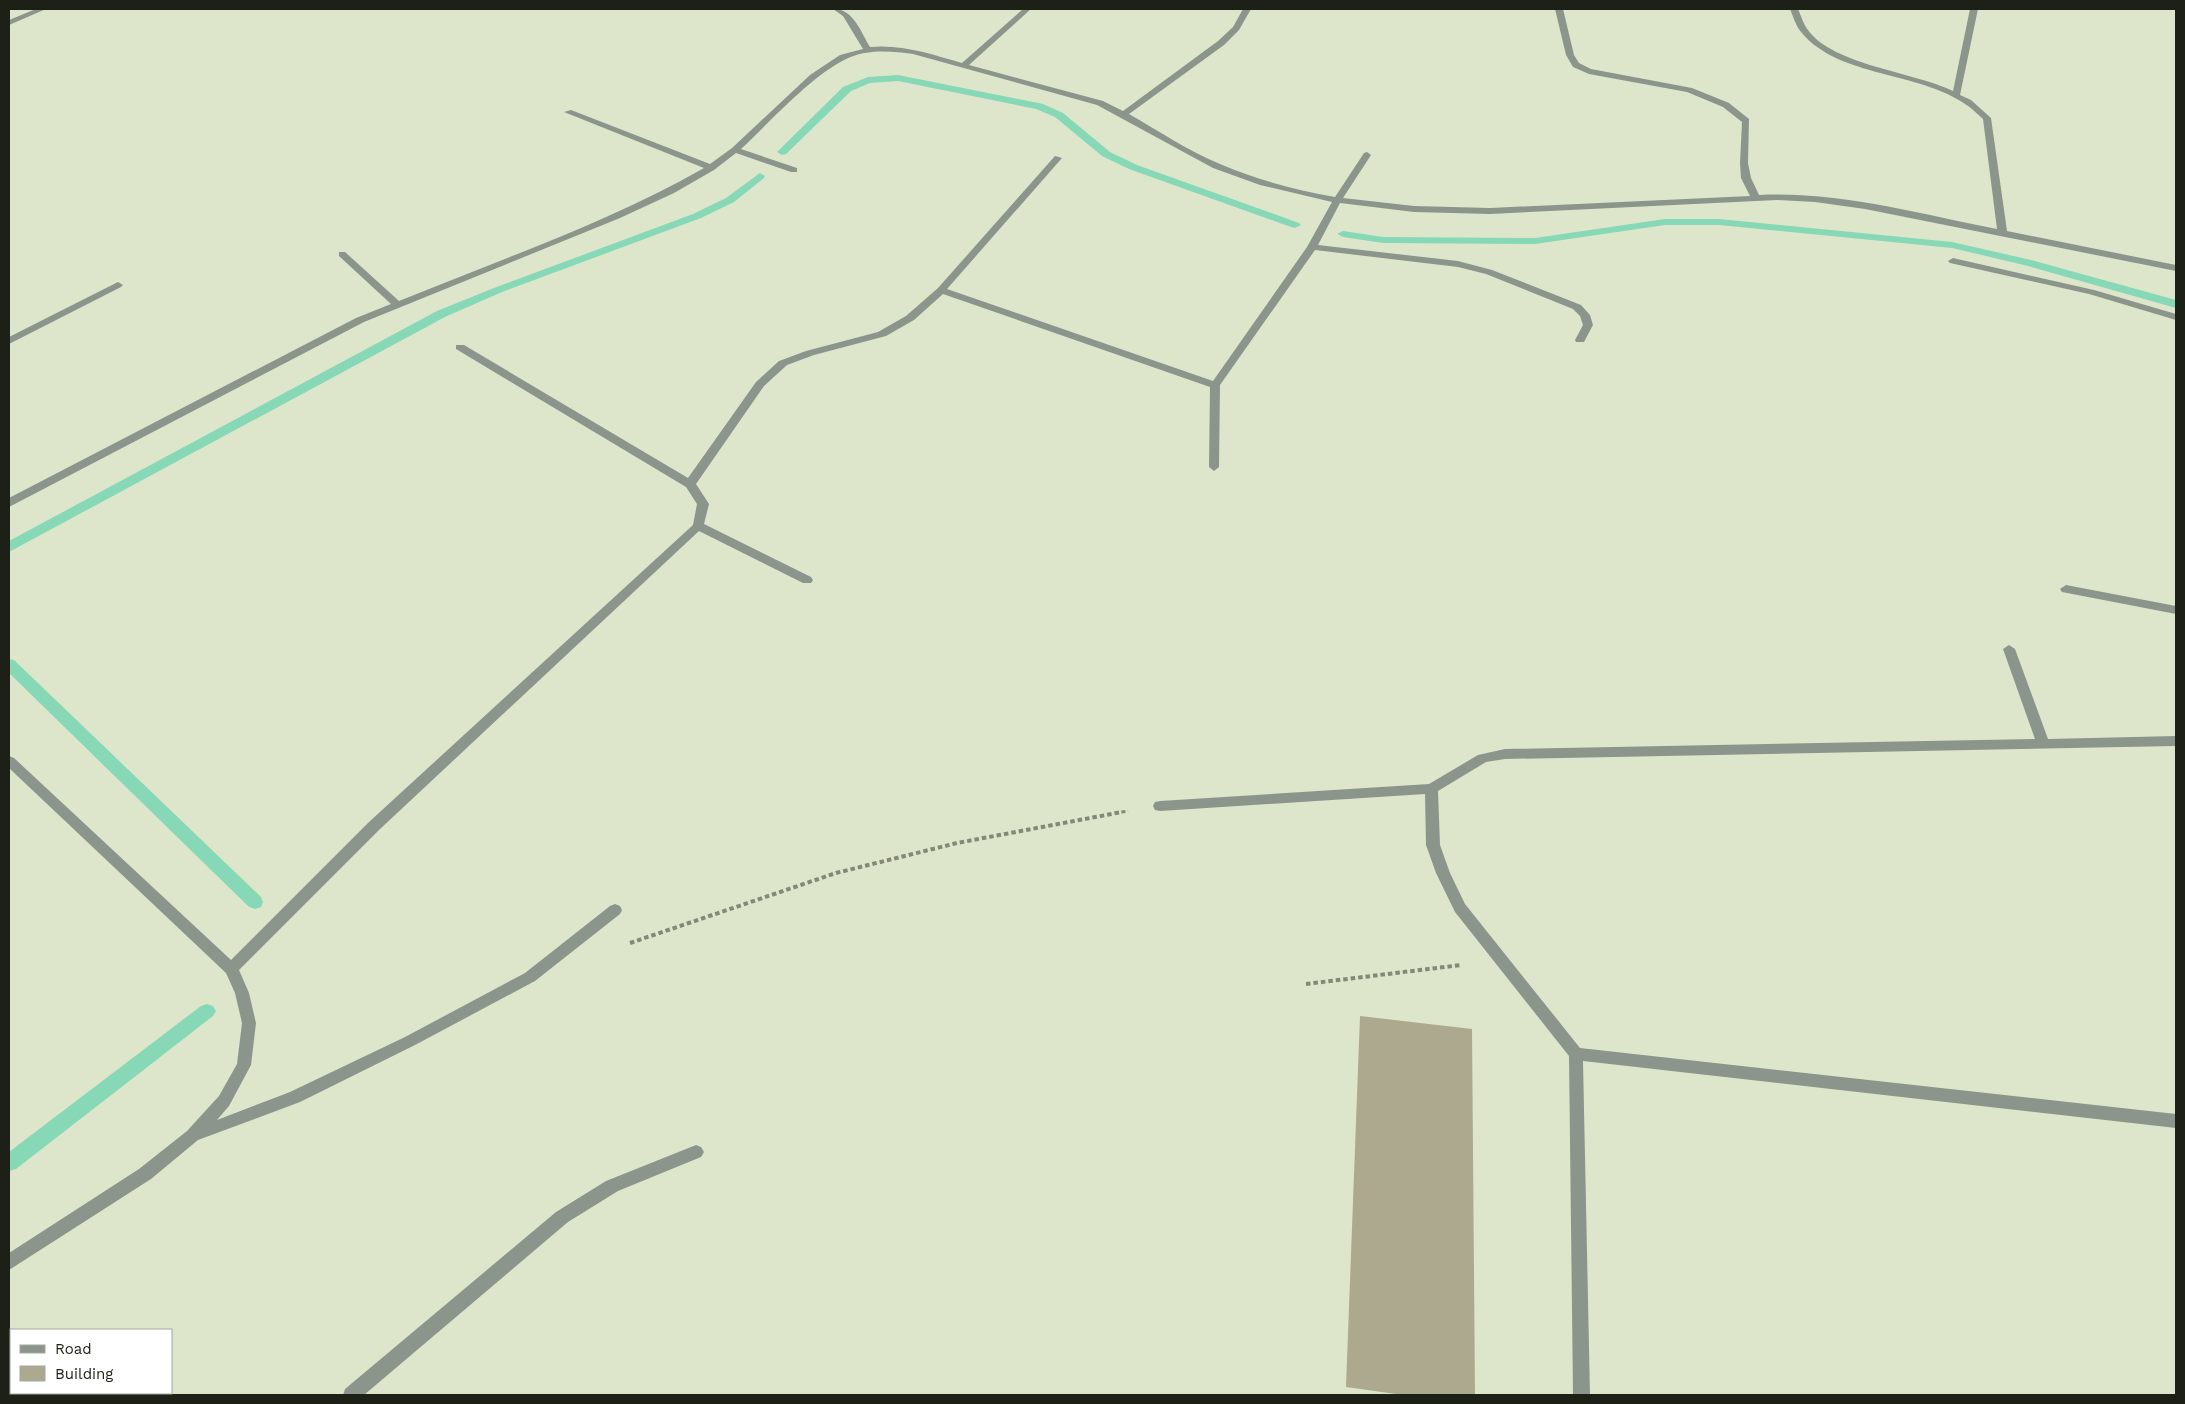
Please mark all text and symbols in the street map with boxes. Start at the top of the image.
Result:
legend [10,1329,172,1394]
text: Road [55,1340,92,1358]
text: Building [55,1365,113,1383]

